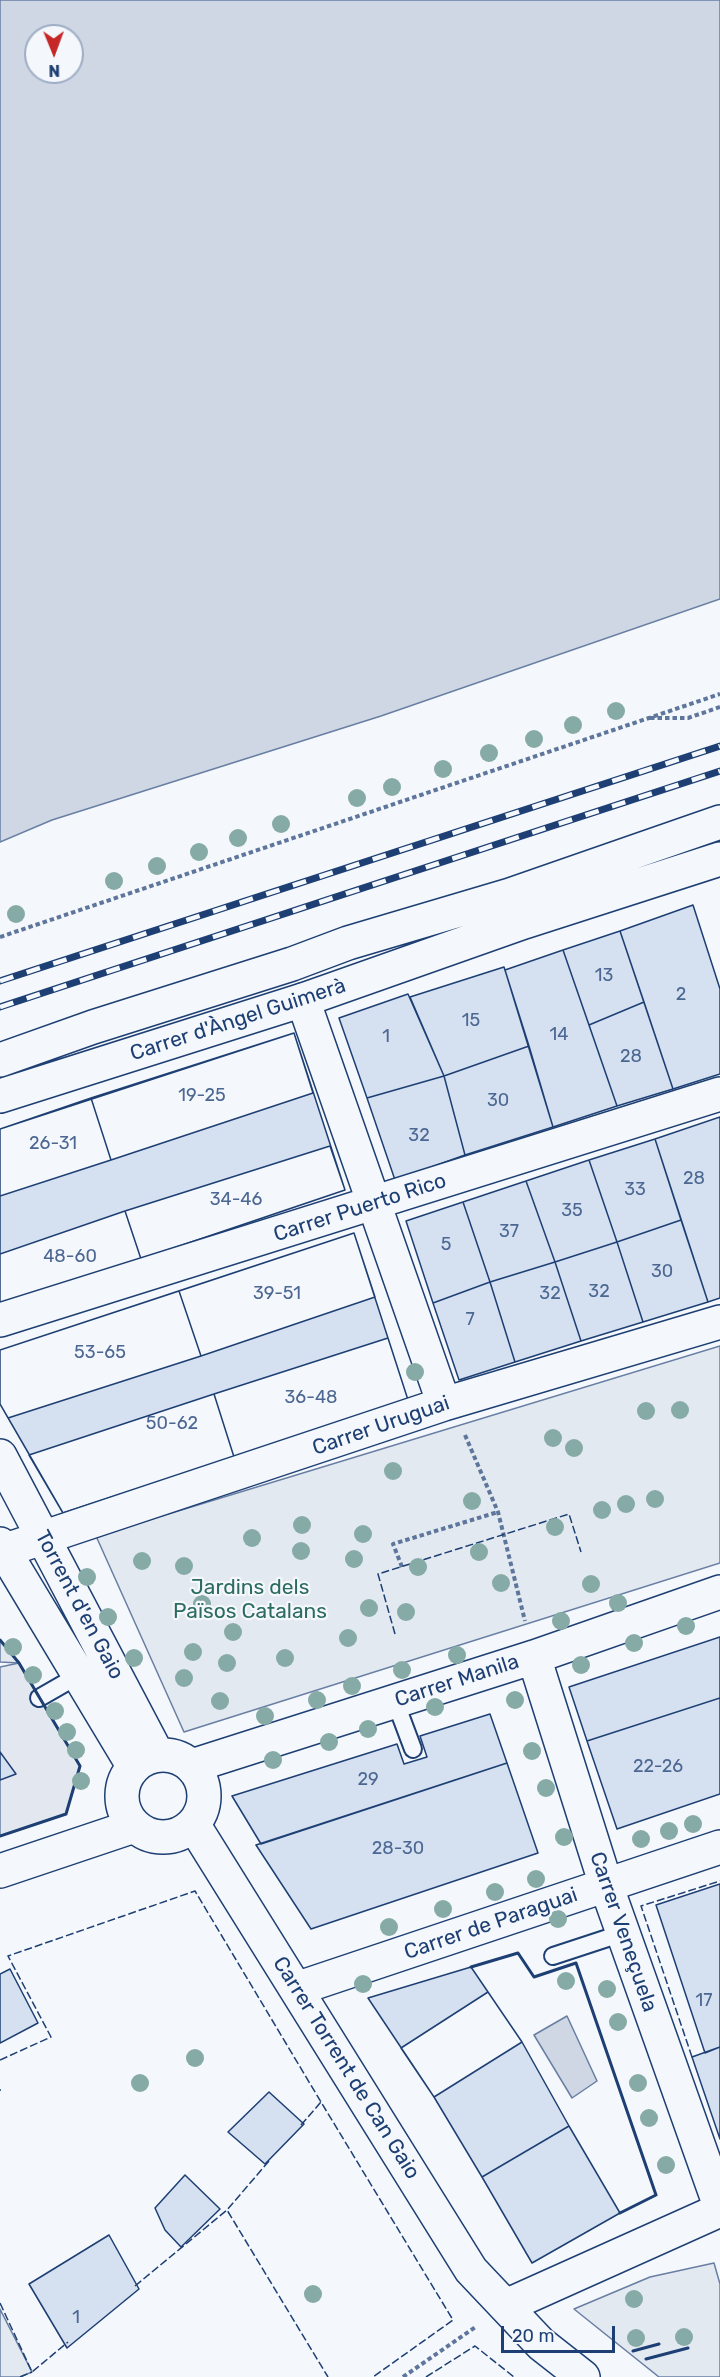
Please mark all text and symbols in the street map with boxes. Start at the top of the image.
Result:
north arrow [24,24,84,84]
text: N [48,61,60,80]
house number: 13 [595,965,613,987]
street label: Carrer d'Àngel Guimerà [127,973,349,1067]
house number: 2 [676,984,686,1006]
house number: 15 [462,1010,480,1032]
house number: 14 [550,1024,568,1046]
house number: 1 [382,1026,390,1048]
house number: 28 [620,1046,642,1068]
house number: 19-25 [178,1085,226,1107]
house number: 30 [487,1090,509,1112]
house number: 32 [408,1125,430,1147]
house number: 26-31 [29,1133,77,1155]
street label: Carrer Puerto Rico [271,1168,449,1248]
house number: 28 [683,1168,705,1190]
house number: 33 [624,1179,646,1201]
house number: 34-46 [210,1189,262,1211]
house number: 35 [561,1200,583,1222]
house number: 37 [499,1221,519,1243]
house number: 5 [441,1234,451,1256]
house number: 48-60 [43,1246,97,1268]
house number: 30 [651,1261,673,1283]
house number: 32 [588,1281,610,1303]
house number: 39-51 [253,1283,301,1305]
house number: 32 [539,1283,561,1305]
house number: 7 [465,1309,475,1331]
house number: 53-65 [74,1342,126,1364]
house number: 36-48 [284,1387,338,1409]
street label: Carrer Uruguai [309,1391,453,1461]
house number: 50-62 [146,1413,198,1435]
street label: Torrent d'en Gaio [29,1526,129,1684]
park label: Jardins dels Països Catalans [173,1575,327,1625]
street label: Carrer Manila [392,1649,522,1713]
house number: 22-26 [633,1756,683,1778]
house number: 29 [357,1769,379,1791]
house number: 28-30 [372,1838,424,1860]
street label: Carrer Veneçuela [584,1849,662,2015]
street label: Carrer de Paraguai [401,1883,581,1965]
street label: Carrer Torrent de Can Gaio [267,1952,425,2184]
house number: 17 [696,1990,712,2012]
house number: 1 [72,2307,80,2329]
scale bar [504,2314,618,2352]
text: 20 m [512,2325,554,2347]

